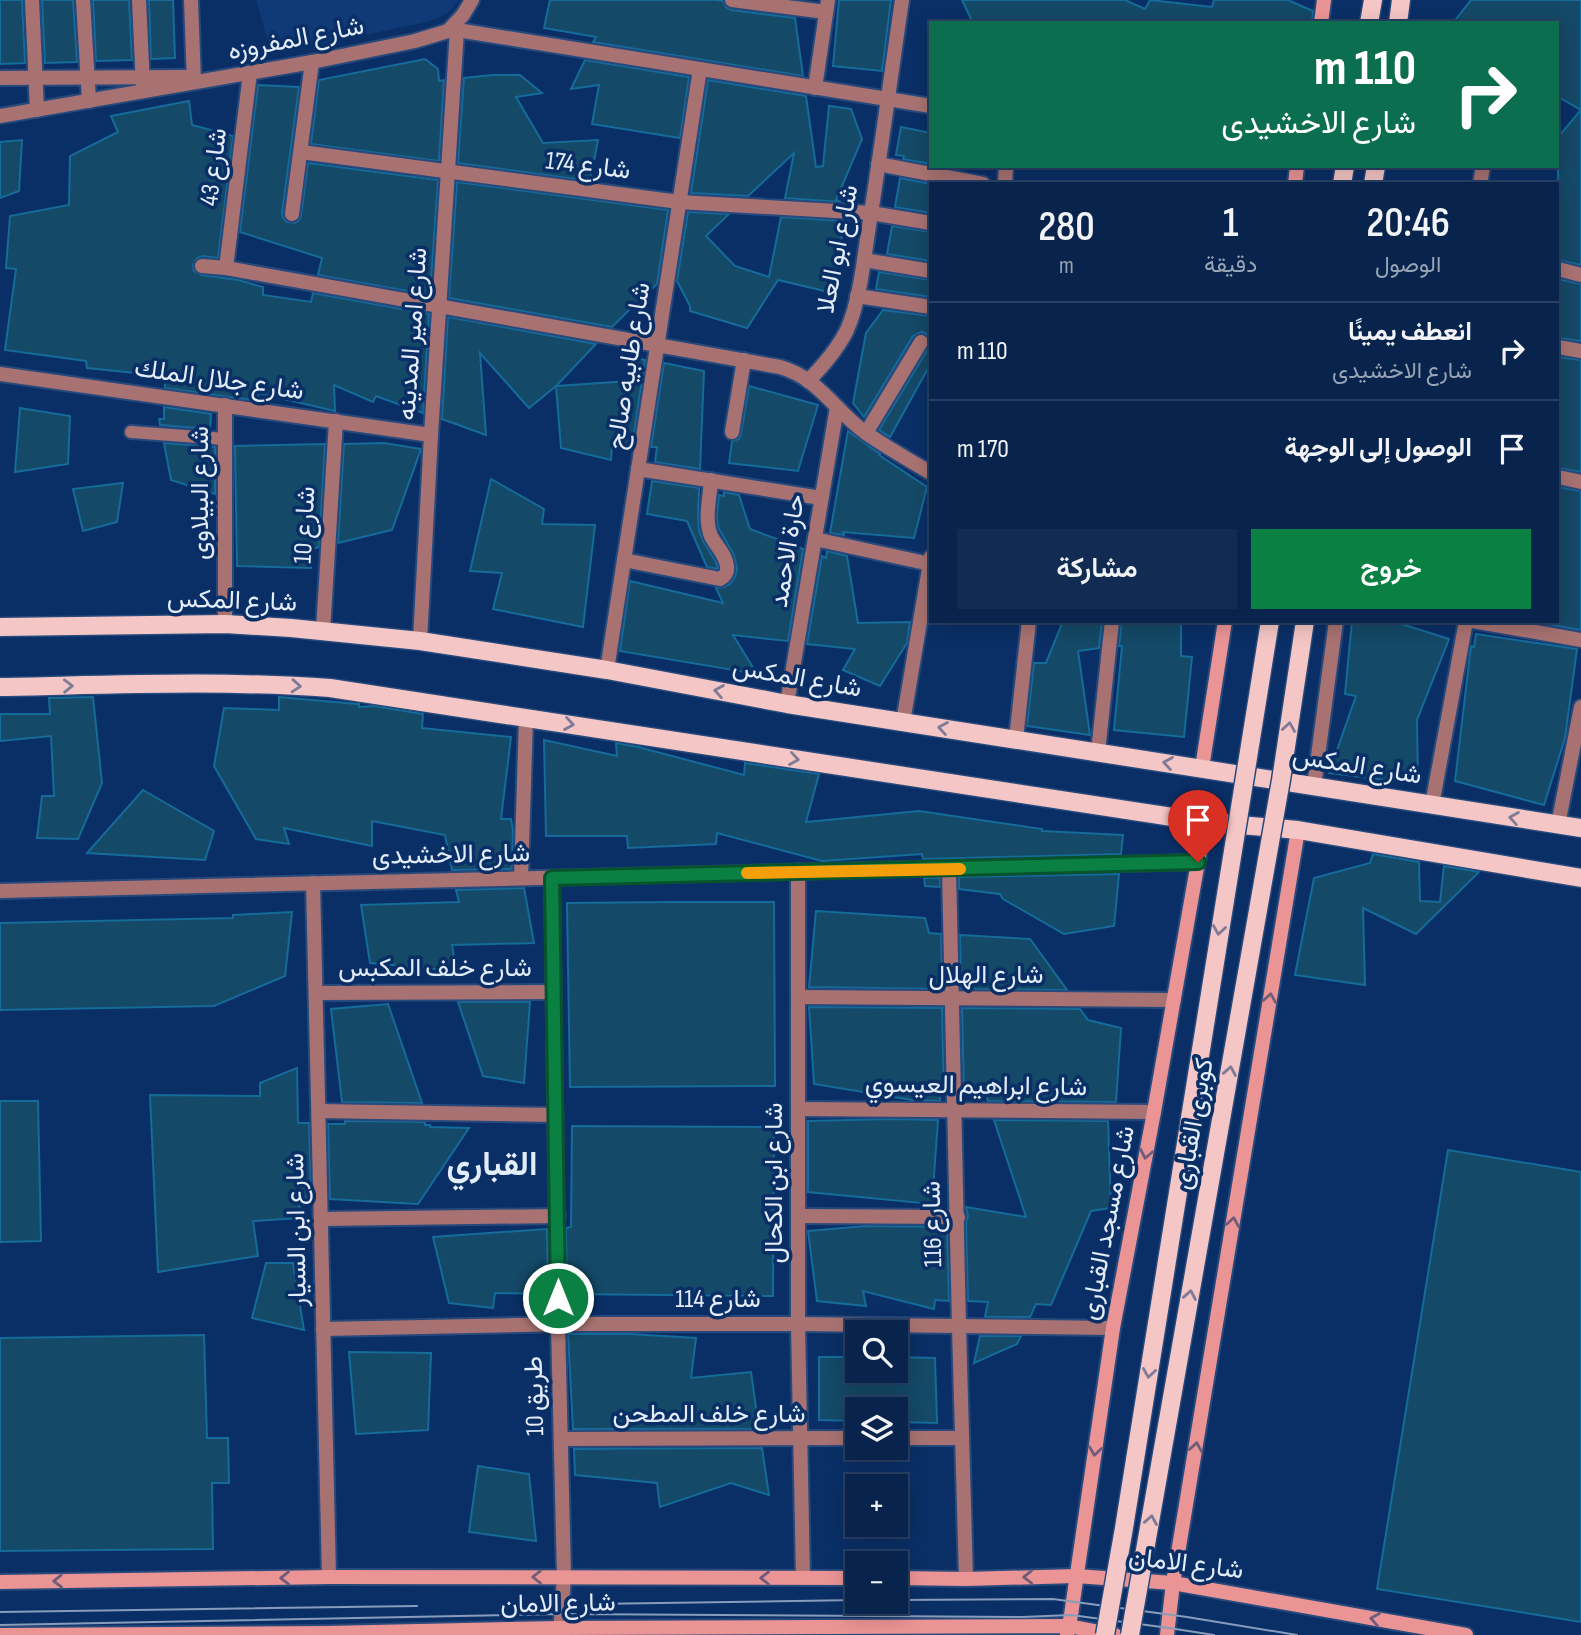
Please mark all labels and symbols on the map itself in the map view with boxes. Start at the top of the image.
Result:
street label: شارع المفروزه [225,11,367,68]
street label: شارع 43 [194,126,235,208]
street label: شارع 174 [544,145,632,188]
street label: شارع ابو العلا [810,182,867,316]
street label: شارع امير المدينه [391,246,436,422]
street label: شارع طابيه صالح [600,280,659,452]
street label: شارع جلال الملك [132,353,306,408]
street label: شارع البيلاوى [185,426,217,560]
street label: شارع 10 [288,486,323,564]
street label: حارة الاحمد [764,492,812,610]
street label: شارع المكس [166,583,298,620]
street label: شارع المكس [730,651,864,706]
one-way arrow [63,678,74,694]
one-way arrow [290,678,301,693]
one-way arrow [713,684,725,699]
one-way arrow [563,717,575,732]
one-way arrow [937,721,949,736]
one-way arrow [1281,721,1296,732]
street label: شارع المكس [1290,740,1424,792]
one-way arrow [788,751,800,766]
one-way arrow [1162,756,1174,771]
pin [1168,790,1228,862]
one-way arrow [1508,811,1519,826]
street label: شارع الاخشيدى [372,838,530,873]
one-way arrow [1212,924,1227,936]
street label: شارع خلف المكبس [338,953,532,985]
street label: شارع الهلال [928,960,1044,992]
one-way arrow [1262,992,1277,1004]
street label: كوبرى القبارى [1167,1056,1221,1192]
one-way arrow [1221,1065,1236,1077]
street label: شارع ابراهيم العيسوي [865,1069,1087,1107]
street label: شارع ابن الكحال [759,1103,791,1263]
street label: شارع مسجد القبارى [1074,1123,1143,1323]
district label: القباري [446,1145,538,1191]
one-way arrow [1139,1148,1154,1160]
street label: شارع ابن السيار [280,1153,315,1308]
street label: شارع 116 [917,1181,950,1267]
one-way arrow [1225,1216,1240,1228]
position arrow [521,1261,595,1335]
street label: شارع 114 [675,1284,761,1316]
one-way arrow [1182,1290,1197,1301]
street label: طريق 10 [519,1356,551,1436]
one-way arrow [1142,1367,1157,1379]
street label: شارع خلف المطحن [613,1399,805,1431]
one-way arrow [1188,1441,1203,1452]
one-way arrow [1088,1445,1103,1457]
one-way arrow [1143,1514,1158,1525]
street label: شارع الامان [1127,1542,1245,1587]
one-way arrow [532,1569,542,1585]
one-way arrow [280,1570,290,1586]
one-way arrow [759,1570,770,1586]
one-way arrow [1022,1570,1033,1585]
one-way arrow [52,1573,63,1589]
street label: شارع الامان [500,1587,616,1622]
one-way arrow [1369,1612,1381,1627]

